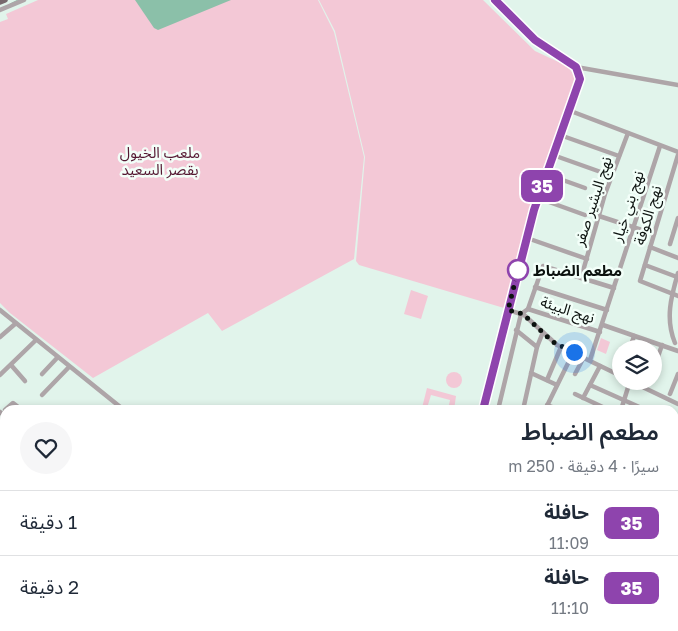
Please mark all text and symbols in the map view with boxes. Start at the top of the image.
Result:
park label: ملعب الخيول بقصر السعيد [120,143,200,179]
street label: نهج البشير صفر [569,154,619,250]
street label: نهج بني خيار [607,168,651,246]
line badge: 35 [520,170,564,202]
text: 35 [531,175,553,197]
street label: نهج الكوفة [629,183,668,248]
marker: مطعم الضباط [507,259,529,281]
place label: مطعم الضباط [533,261,622,282]
street label: نهج البيئة [537,292,597,330]
your location [562,340,587,365]
map controls [612,340,662,390]
button: layers [612,340,662,390]
text: مطعم الضباط [521,416,659,445]
button: heart [20,422,72,474]
text: سيرًا · 4 دقيقة · 250 m [508,456,659,476]
text: حافلة [544,500,589,523]
text: 1 دقيقة [20,510,77,533]
text: 35 [621,512,642,534]
text: 11:09 [549,533,589,553]
text: حافلة [544,565,589,588]
text: 2 دقيقة [20,575,79,598]
text: 35 [621,577,642,599]
text: 11:10 [551,598,589,618]

